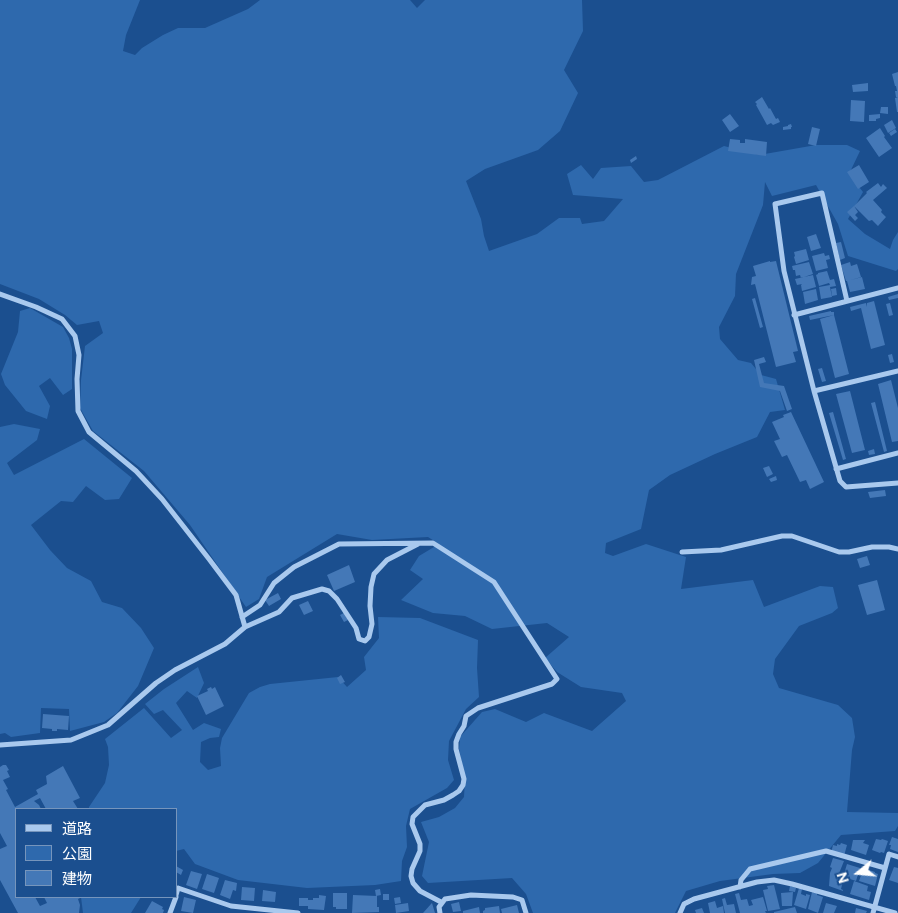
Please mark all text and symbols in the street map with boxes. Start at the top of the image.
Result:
legend [15,808,178,898]
text: 道路 [62,820,92,838]
text: 公園 [62,845,92,863]
north arrow [833,848,883,898]
text: 建物 [62,870,92,888]
text: N [833,870,853,885]

